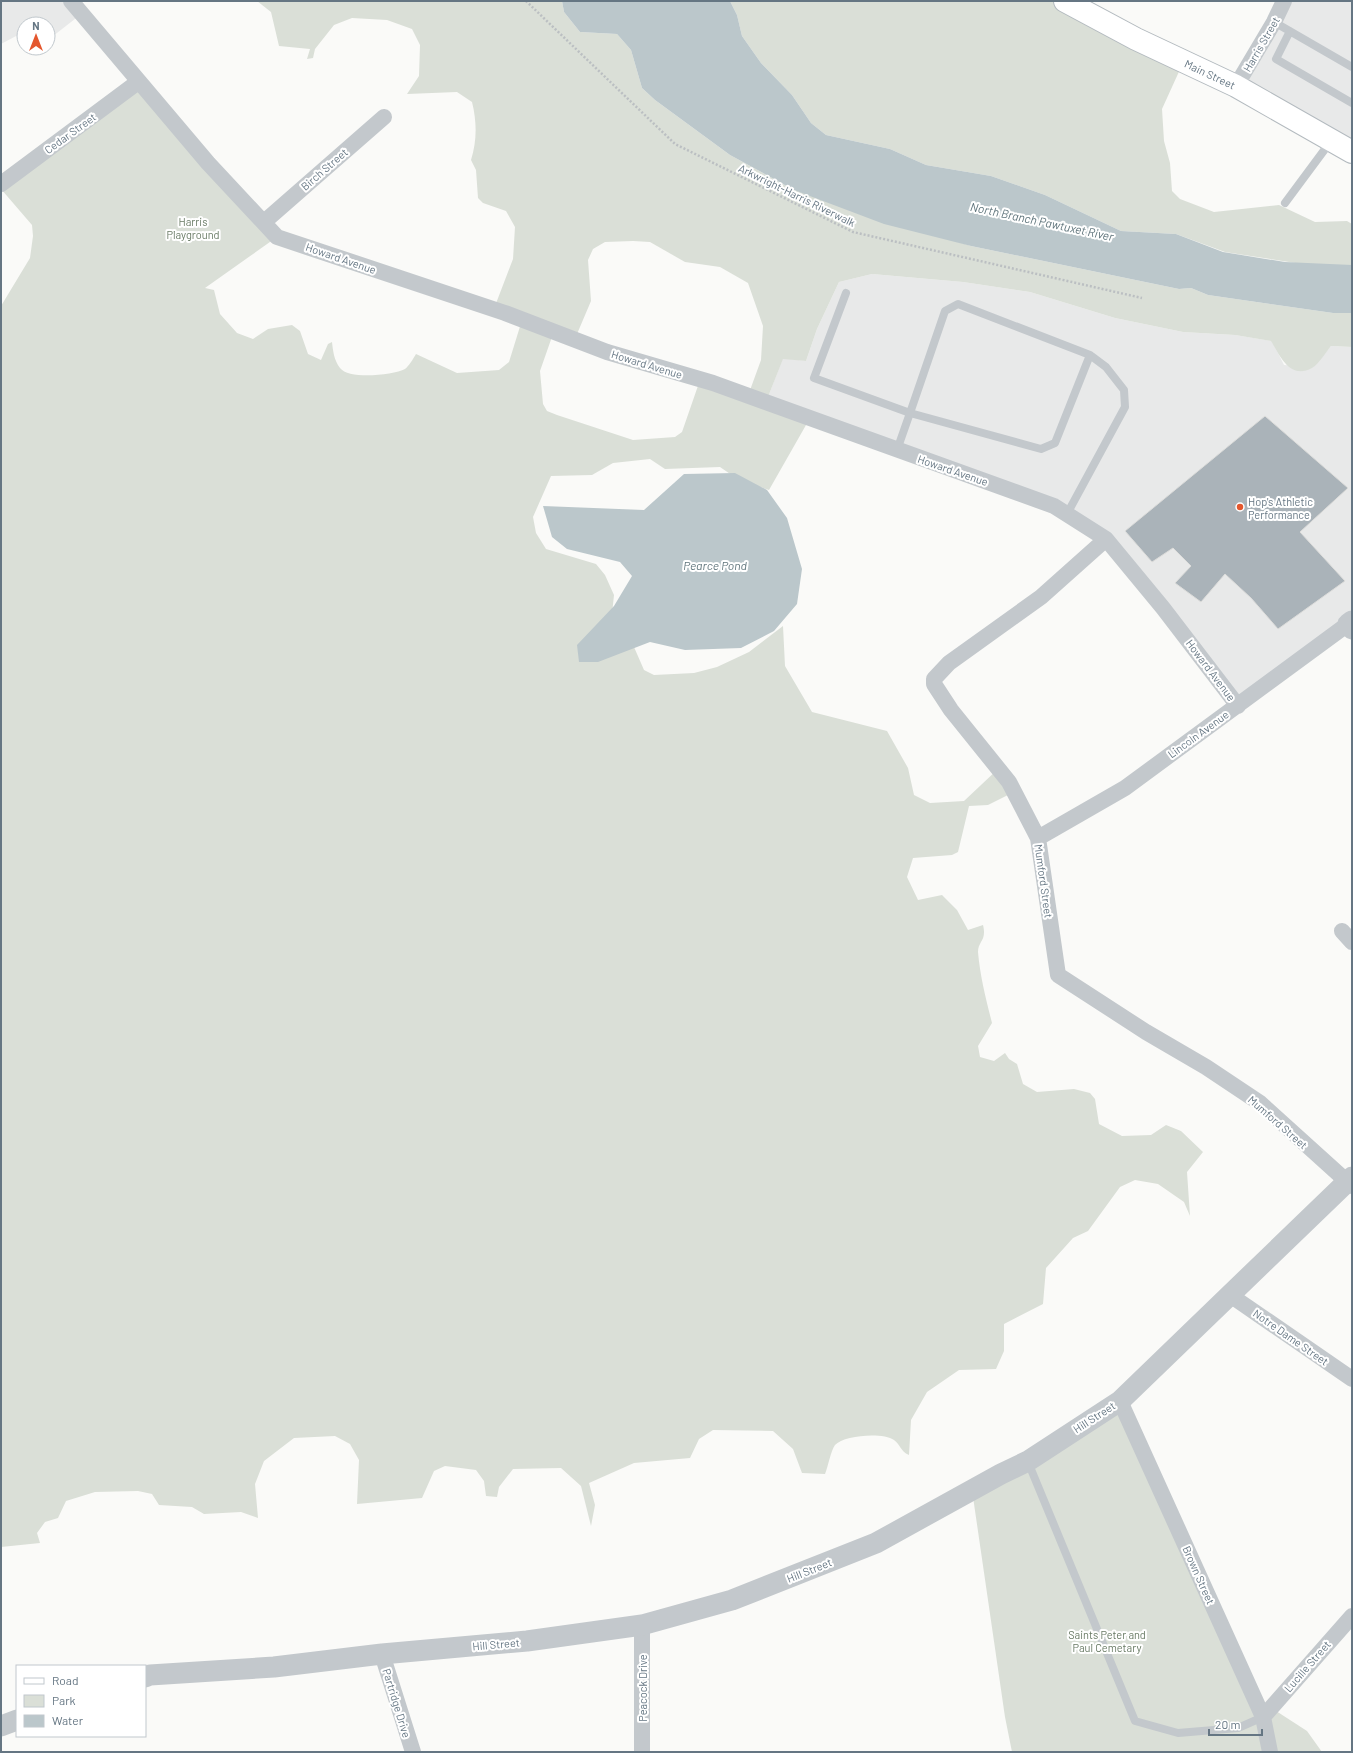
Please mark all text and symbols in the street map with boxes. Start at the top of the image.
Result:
street label: Harris Street [1240,14,1282,74]
north arrow [16,16,56,56]
text: N [32,19,40,32]
street label: Main Street [1183,57,1237,91]
street label: Cedar Street [42,110,98,156]
street label: Birch Street [298,145,350,193]
street label: Arkwright-Harris Riverwalk [737,161,858,229]
water label: North Branch Pawtuxet River [969,199,1116,243]
park label: Harris Playground [166,215,220,241]
street label: Howard Avenue [304,240,378,276]
street label: Howard Avenue [610,347,684,381]
street label: Howard Avenue [916,452,990,488]
place label: Hop's Athletic Performance [1248,495,1313,521]
marker: Hop's Athletic Performance [1235,502,1245,512]
water label: Pearce Pond [683,558,747,572]
street label: Howard Avenue [1184,637,1238,703]
street label: Lincoln Avenue [1165,707,1231,760]
street label: Mumford Street [1032,843,1056,919]
street label: Mumford Street [1246,1093,1310,1151]
street label: Notre Dame Street [1251,1306,1331,1368]
street label: Hill Street [1071,1399,1117,1435]
street label: Brown Street [1180,1544,1218,1606]
street label: Hill Street [785,1555,833,1585]
park label: Saints Peter and Paul Cemetary [1068,1628,1146,1654]
street label: Hill Street [472,1635,520,1653]
street label: Lucille Street [1281,1638,1333,1694]
street label: Peacock Drive [636,1654,649,1722]
legend [16,1665,146,1737]
street label: Partridge Drive [380,1667,414,1739]
text: Road [52,1673,79,1687]
text: Park [52,1693,76,1707]
scale bar [1209,1711,1262,1737]
text: Water [52,1713,84,1727]
text: 20 m [1215,1717,1241,1731]

